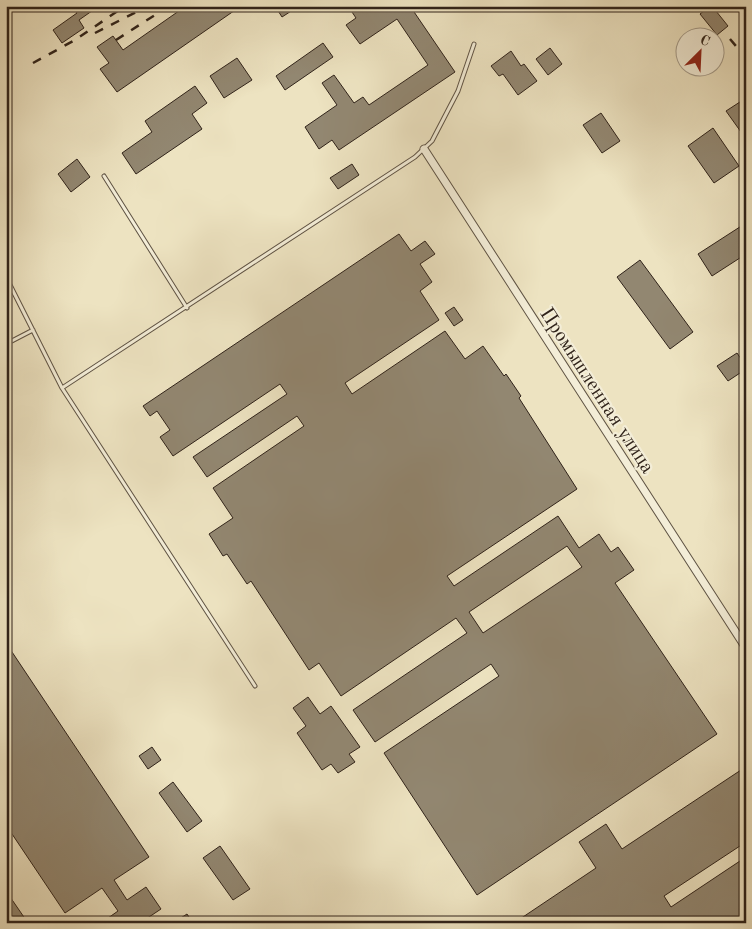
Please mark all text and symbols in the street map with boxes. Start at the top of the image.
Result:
north arrow [674,28,724,78]
text: С [698,33,712,49]
street label: Промышленная улица [535,305,657,478]

